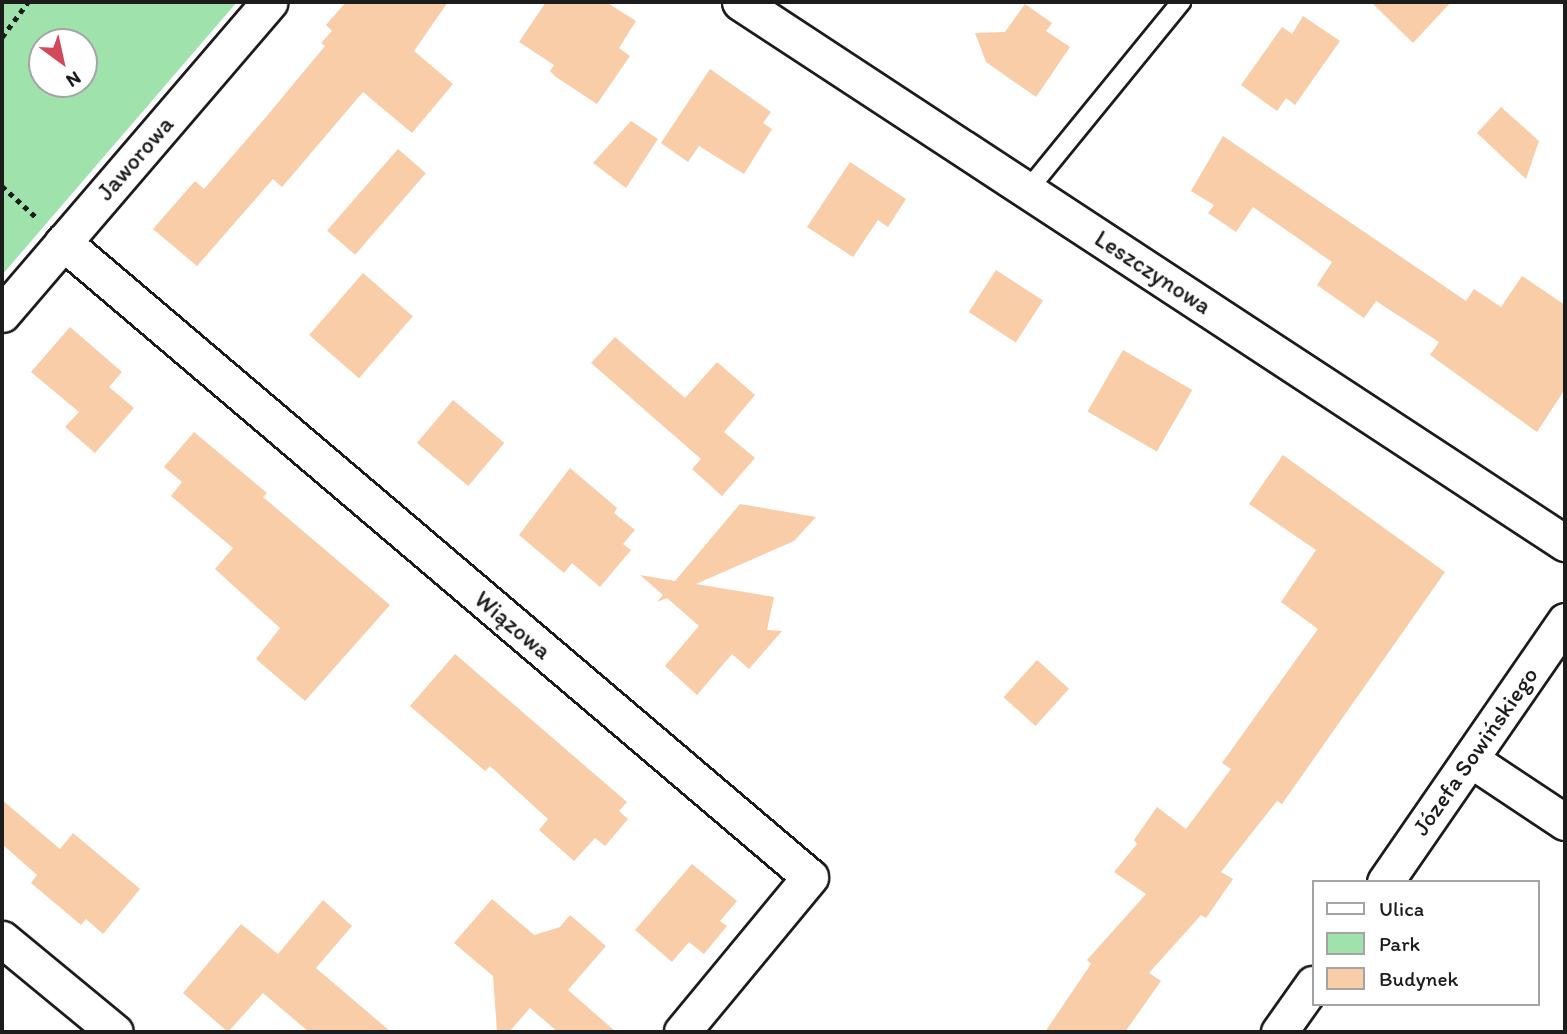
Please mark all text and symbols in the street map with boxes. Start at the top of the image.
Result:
north arrow [28,28,98,98]
text: N [62,66,85,92]
street label: Jaworowa [91,110,179,206]
street label: Leszczynowa [1089,224,1217,320]
street label: Wiązowa [469,585,557,665]
street label: Józefa Sowińskiego [1406,661,1544,841]
legend [1312,880,1539,1006]
text: Ulica [1379,896,1424,921]
text: Park [1379,931,1420,956]
text: Budynek [1379,966,1458,991]

